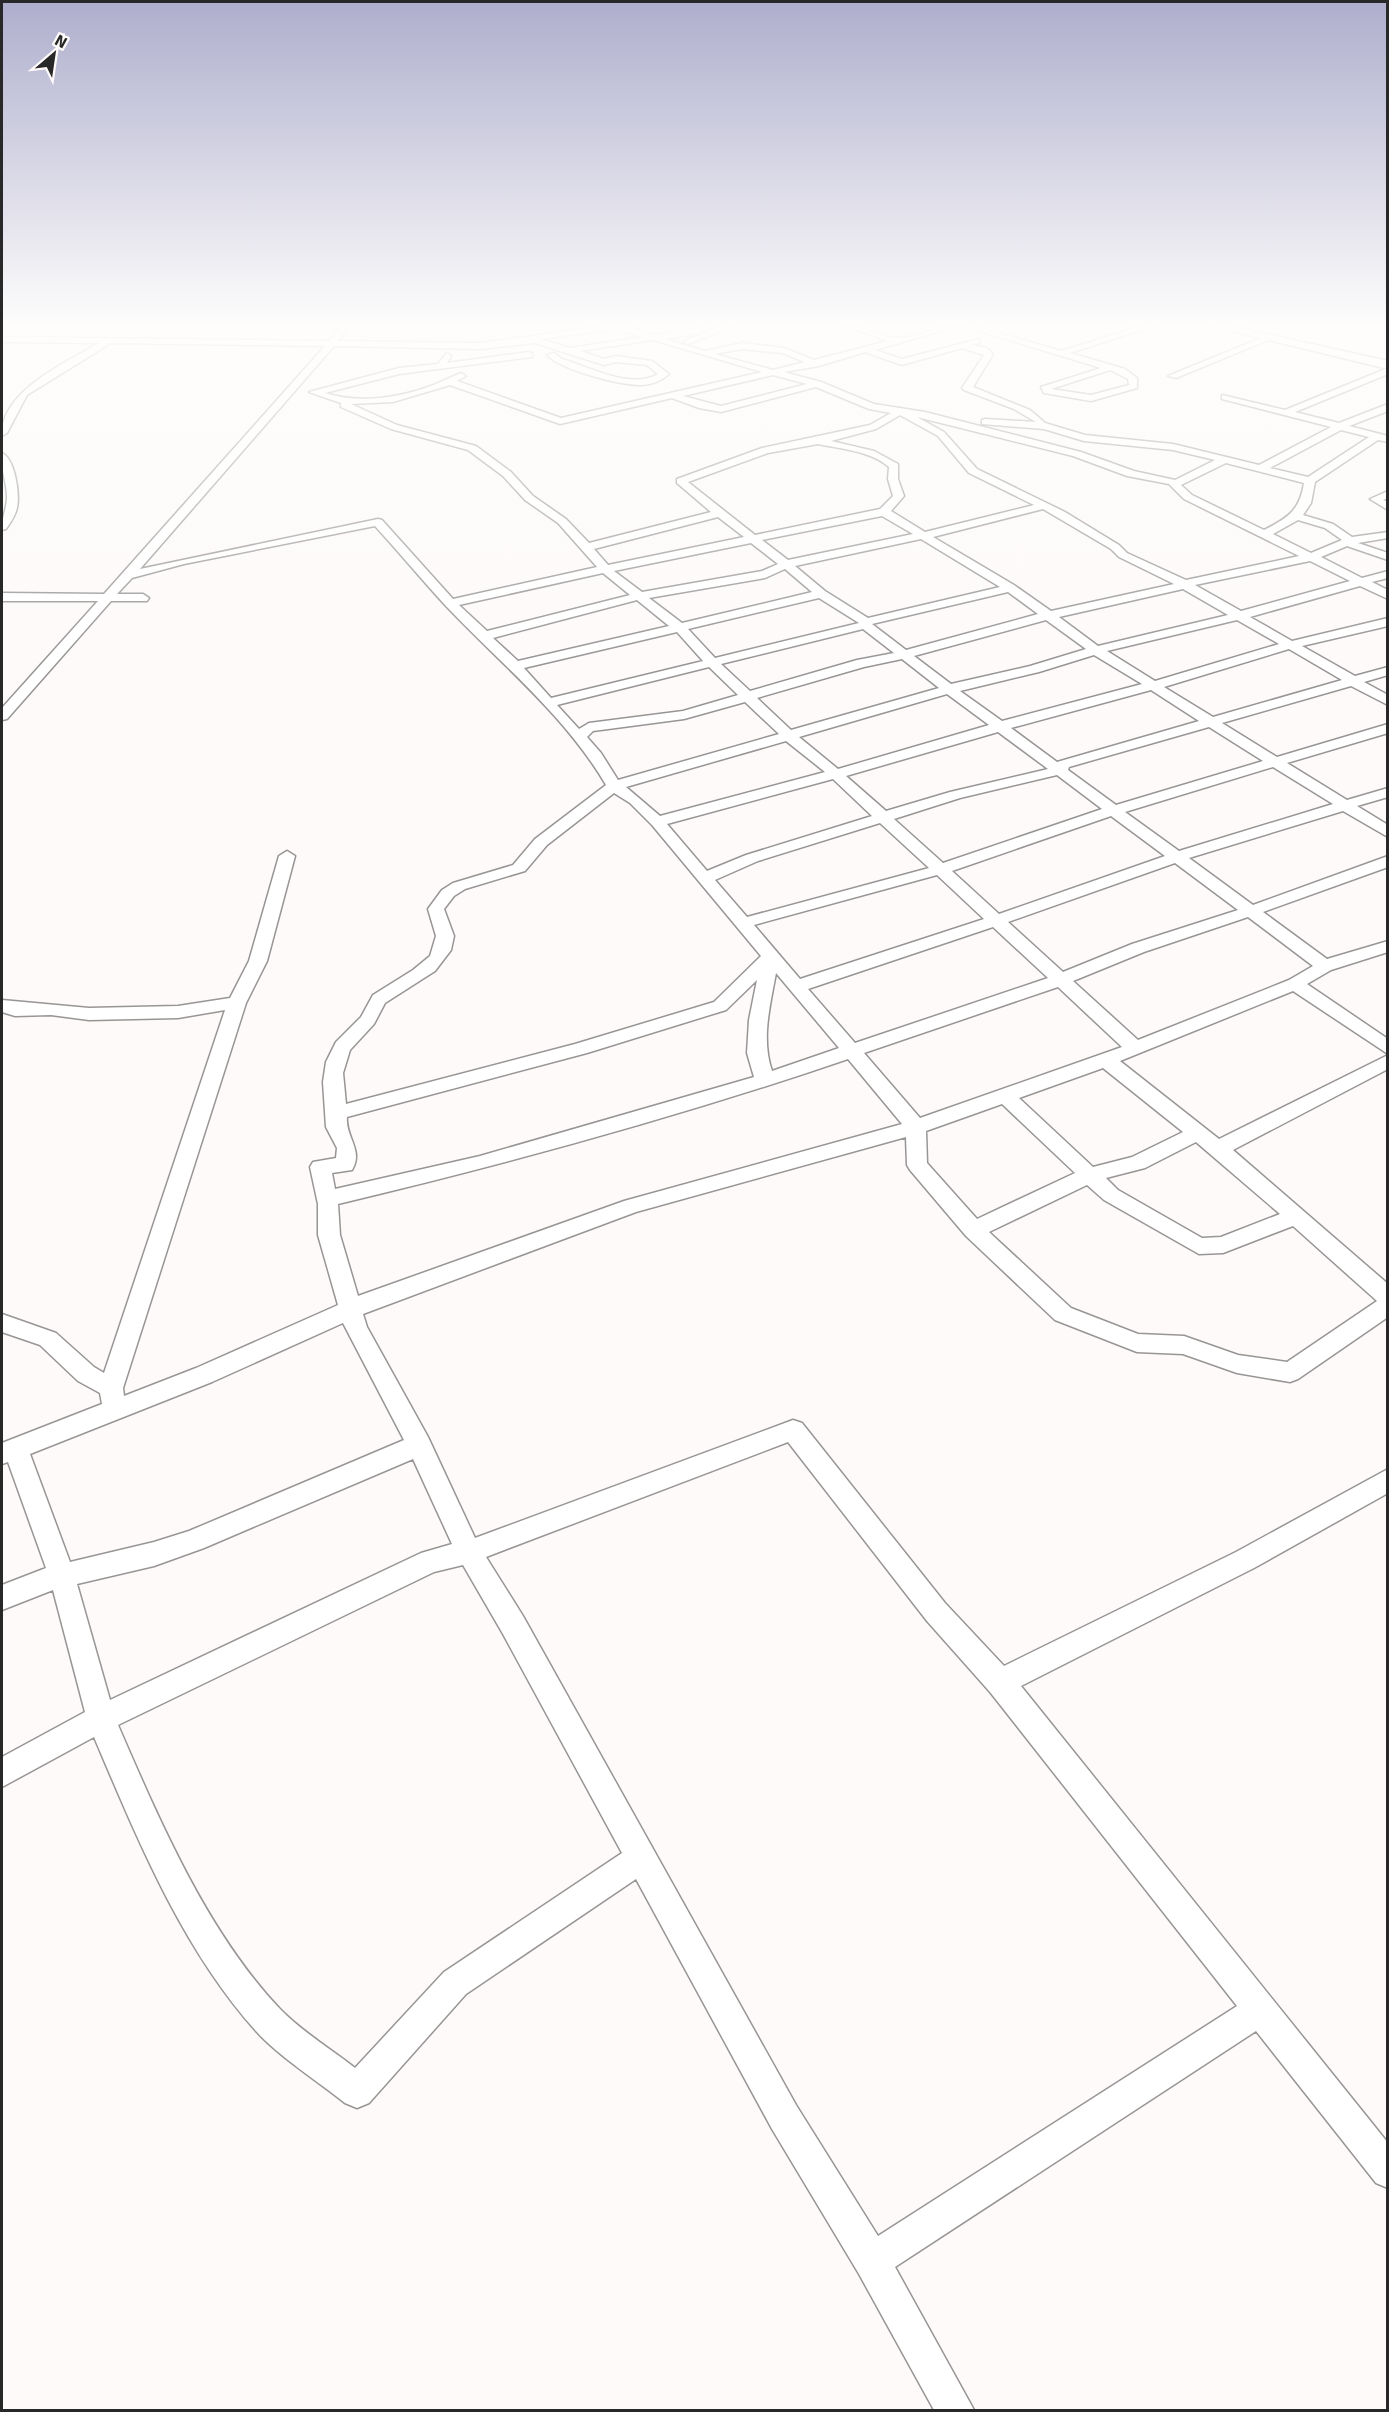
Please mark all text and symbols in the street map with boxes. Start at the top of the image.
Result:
north arrow [24,24,84,84]
text: N [51,30,71,53]

